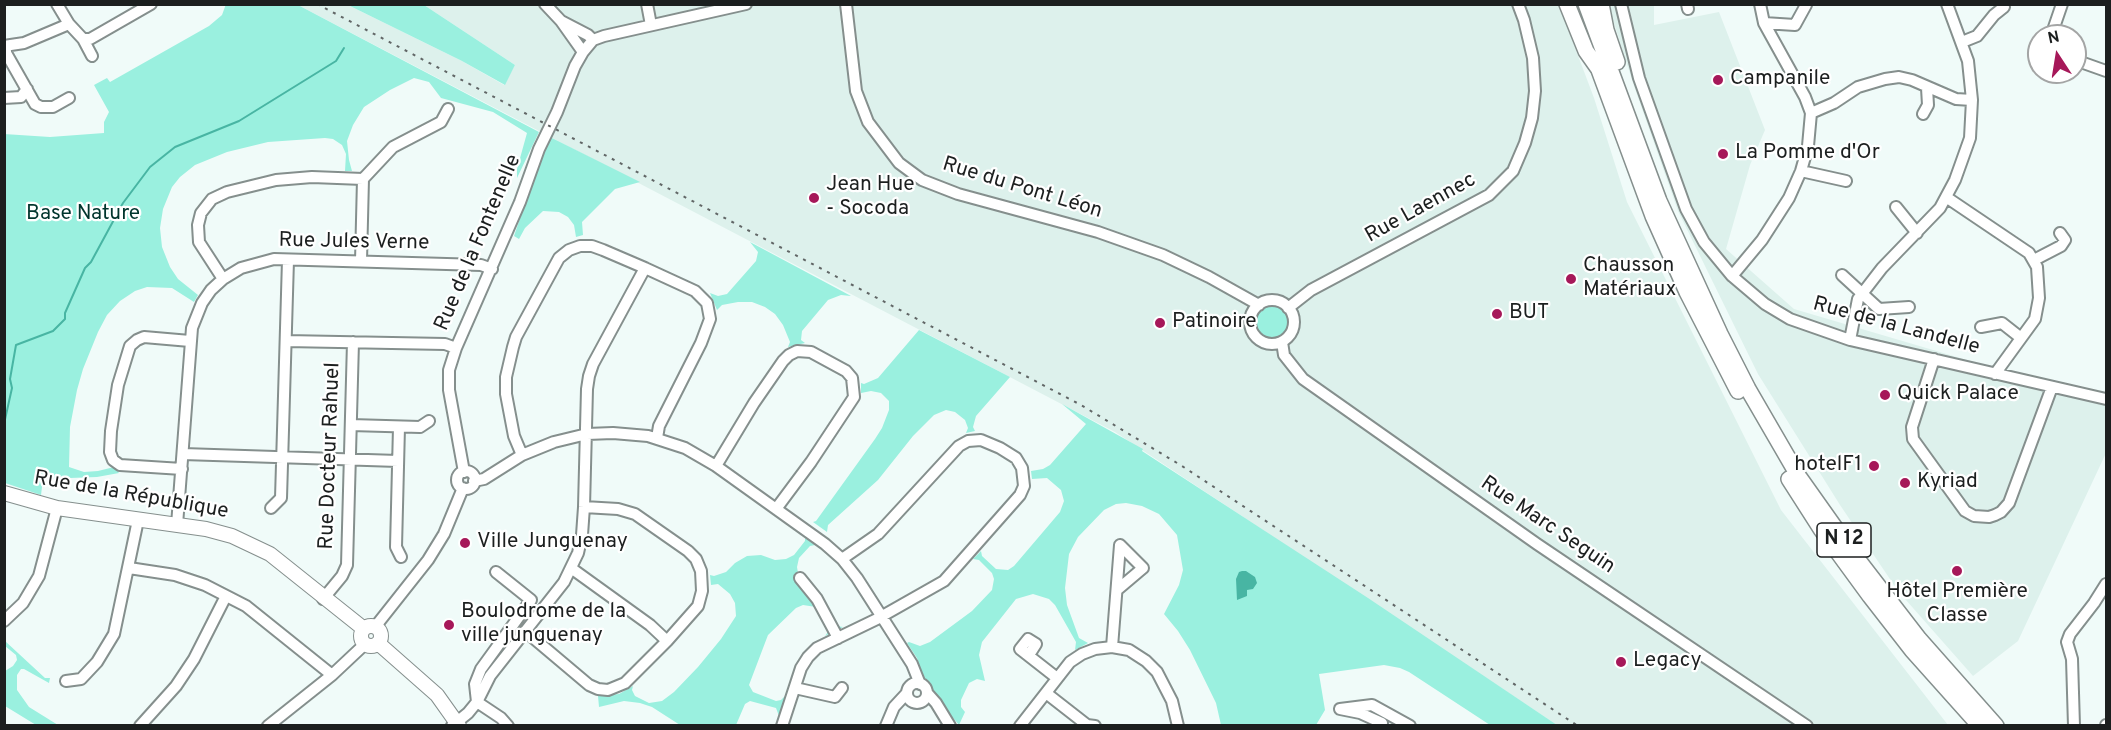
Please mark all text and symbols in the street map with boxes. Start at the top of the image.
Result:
north arrow [2027,24,2087,84]
text: N [2046,27,2061,49]
place label: Campanile [1730,67,1830,93]
marker: Campanile [1711,73,1725,87]
place label: La Pomme d'Or [1735,141,1880,167]
marker: La Pomme d'Or [1716,147,1730,161]
street label: Rue de la Fontenelle [430,151,528,335]
street label: Rue du Pont Léon [939,153,1105,225]
street label: Rue Laennec [1361,168,1481,250]
place label: Jean Hue - Socoda [826,173,914,223]
marker: Jean Hue - Socoda [807,191,821,205]
park label: Base Nature [26,202,140,228]
street label: Rue Jules Verne [278,229,430,257]
place label: Chausson Matériaux [1583,254,1676,304]
marker: Chausson Matériaux [1564,272,1578,286]
street label: Rue de la Landelle [1810,293,1982,361]
place label: BUT [1509,301,1549,327]
marker: BUT [1490,307,1504,321]
place label: Patinoire [1172,310,1257,336]
marker: Patinoire [1153,316,1167,330]
street label: Rue Docteur Rahuel [315,362,347,550]
place label: Quick Palace [1897,382,2019,408]
marker: Quick Palace [1878,388,1892,402]
place label: hotelF1 [1794,453,1862,479]
marker: hotelF1 [1867,459,1881,473]
street label: Rue de la République [32,466,230,526]
place label: Kyriad [1917,470,1978,496]
street label: Rue Marc Seguin [1475,472,1619,580]
marker: Kyriad [1898,476,1912,490]
road number: N 12 [1817,523,1871,557]
place label: Ville Junguenay [477,530,628,556]
marker: Ville Junguenay [458,536,472,550]
marker: Hôtel Première Classe [1950,564,1964,578]
place label: Hôtel Première Classe [1886,580,2028,630]
place label: Boulodrome de la ville junguenay [461,600,626,650]
marker: Boulodrome de la ville junguenay [442,618,456,632]
place label: Legacy [1633,649,1702,675]
marker: Legacy [1614,655,1628,669]

